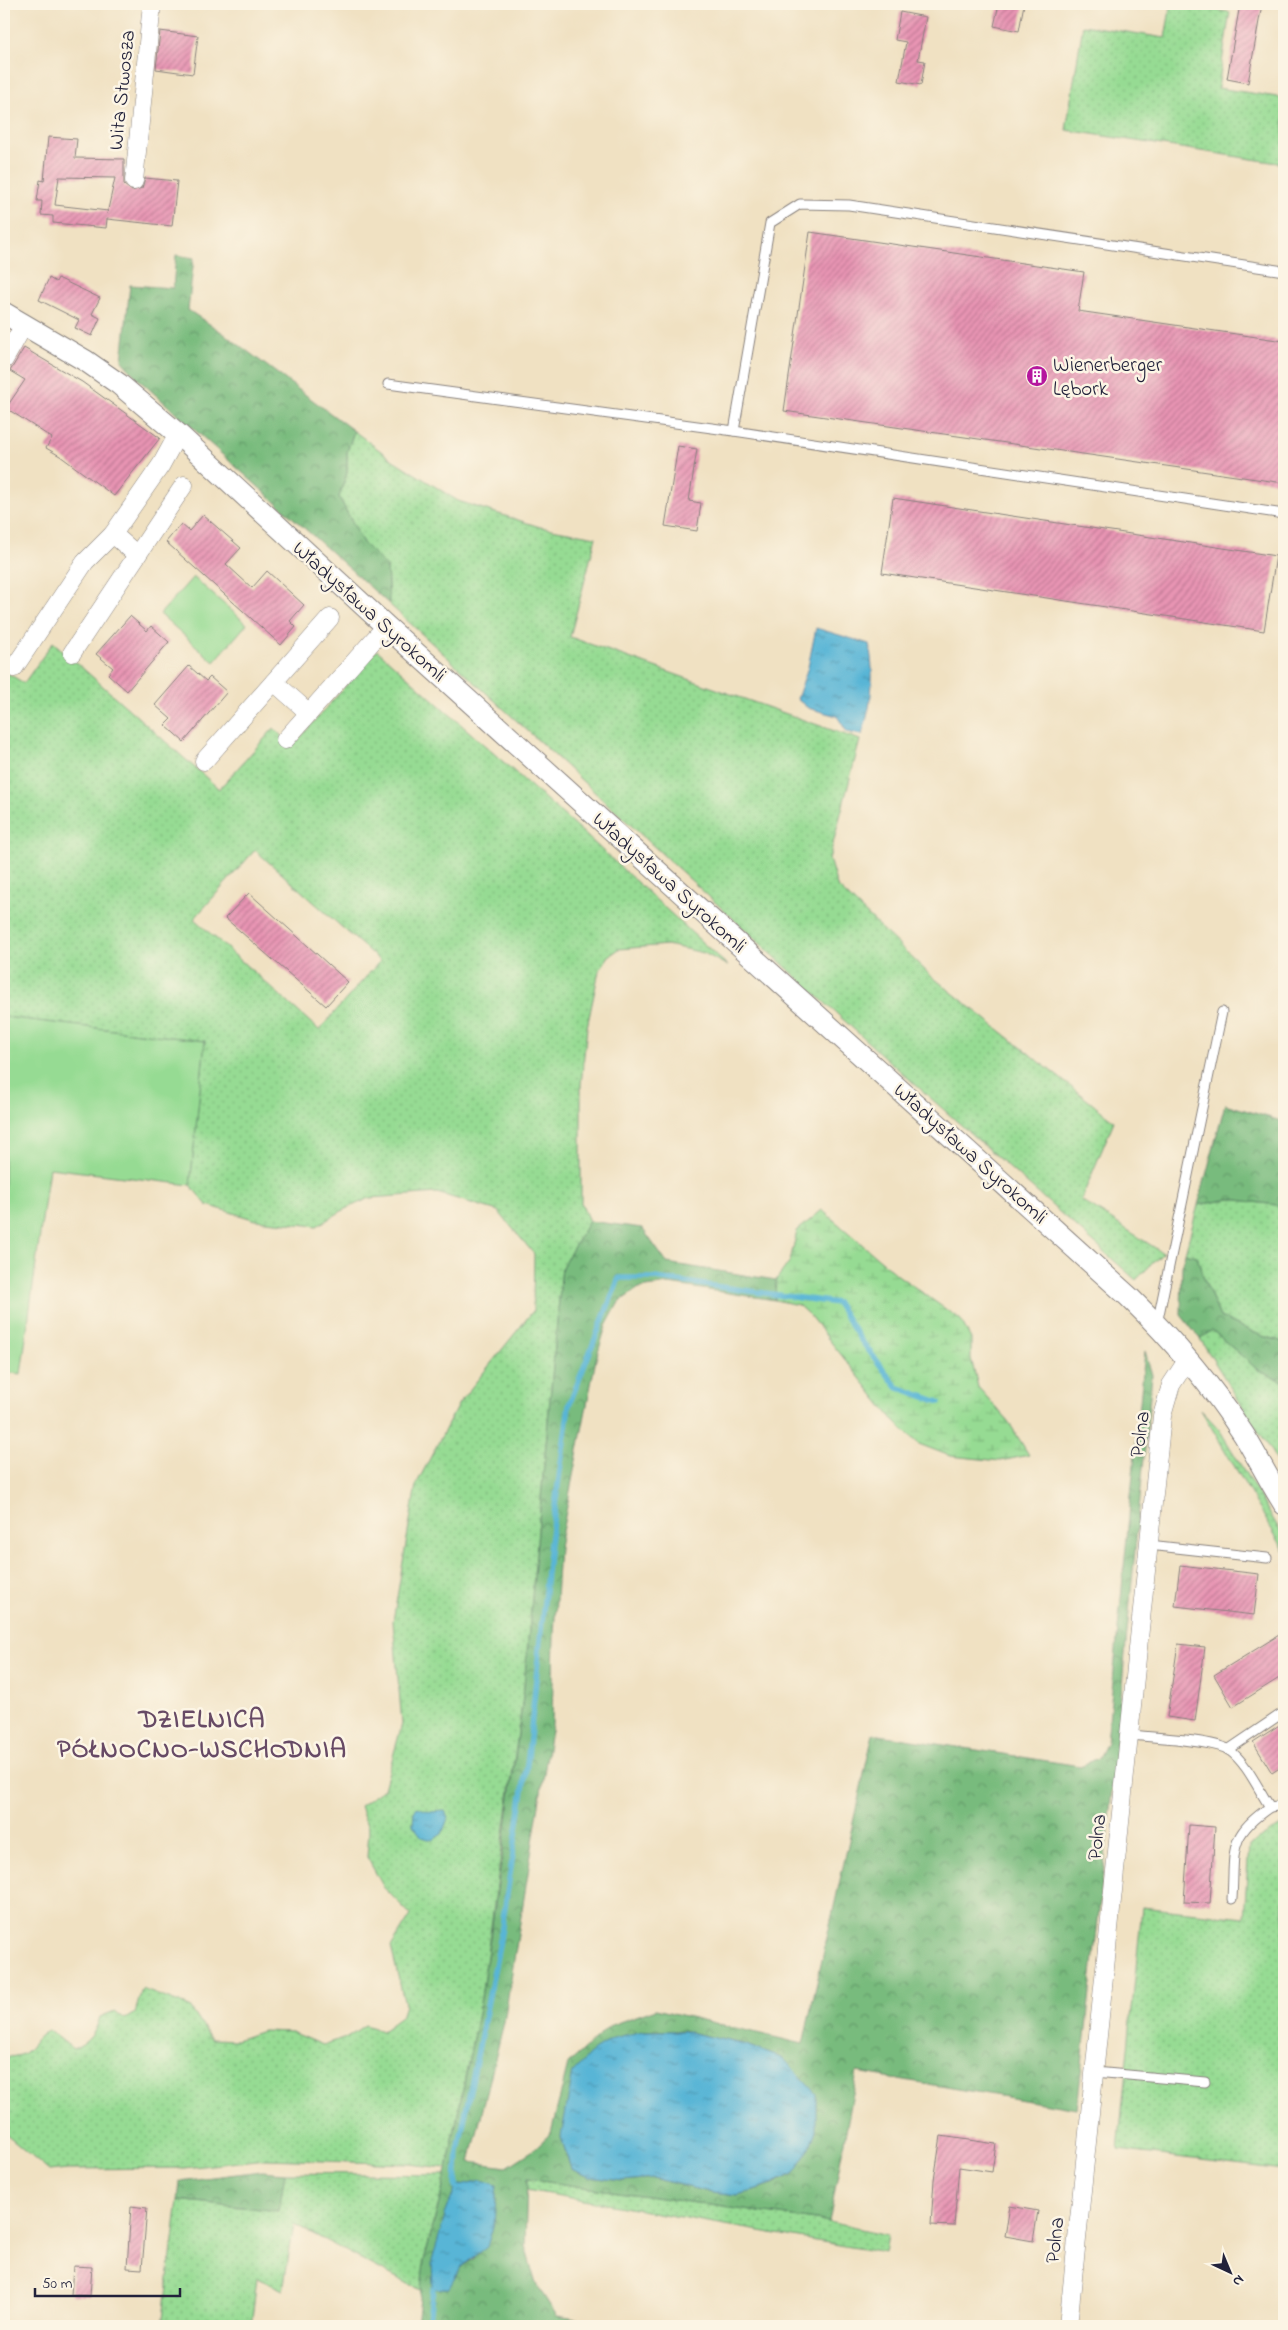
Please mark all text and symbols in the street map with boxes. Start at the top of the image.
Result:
street label: Wita Stwosza [102,29,144,152]
place label: Wienerberger Lębork [1053,351,1163,405]
building icon: Wienerberger Lębork [1025,364,1049,388]
street label: Władysława Syrokomli [283,535,453,692]
street label: Władysława Syrokomli [583,806,753,963]
street label: Władysława Syrokomli [884,1077,1054,1234]
street label: Polna [1123,1409,1159,1459]
district label: DZIELNICA PÓŁNOCNO-WSCHODNIA [57,1702,347,1770]
street label: Polna [1081,1813,1115,1862]
street label: Polna [1039,2216,1073,2265]
north arrow [1206,2248,1256,2298]
scale bar [35,2265,180,2297]
text: N [1227,2269,1249,2291]
text: 50 m [42,2273,73,2295]

